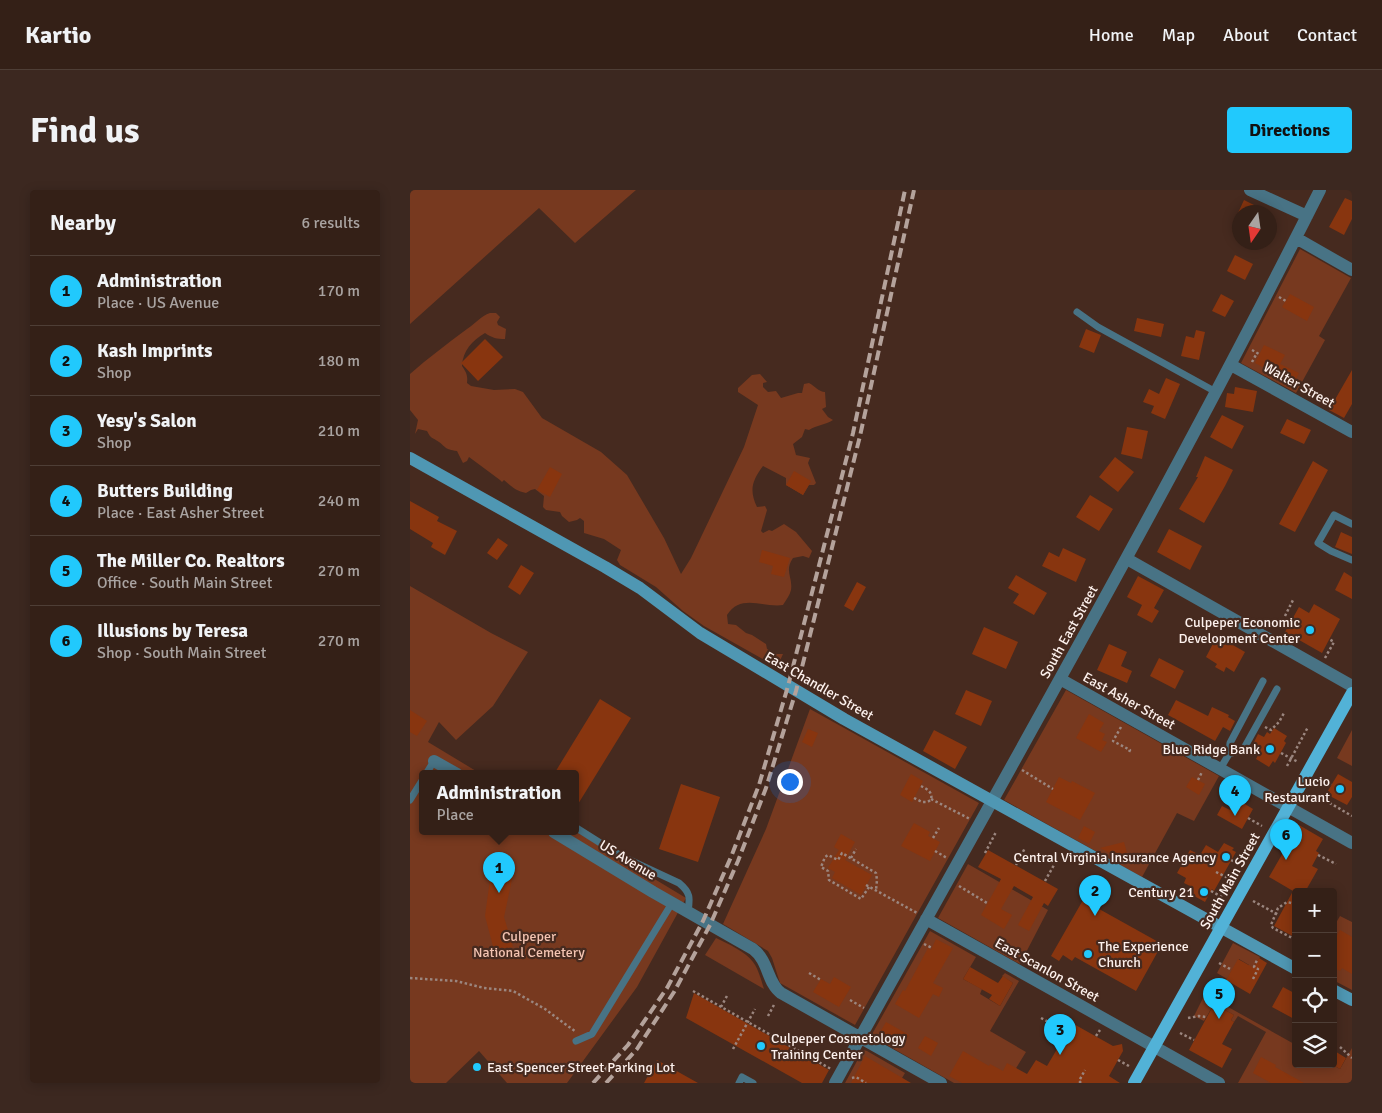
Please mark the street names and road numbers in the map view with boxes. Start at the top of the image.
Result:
street label: Walter Street [1260,358,1338,412]
street label: South East Street [1036,582,1102,682]
street label: East Chandler Street [762,648,877,724]
street label: East Asher Street [1080,669,1178,733]
street label: South Main Street [1196,830,1264,932]
street label: US Avenue [596,836,660,884]
street label: East Scanlon Street [992,934,1102,1006]

